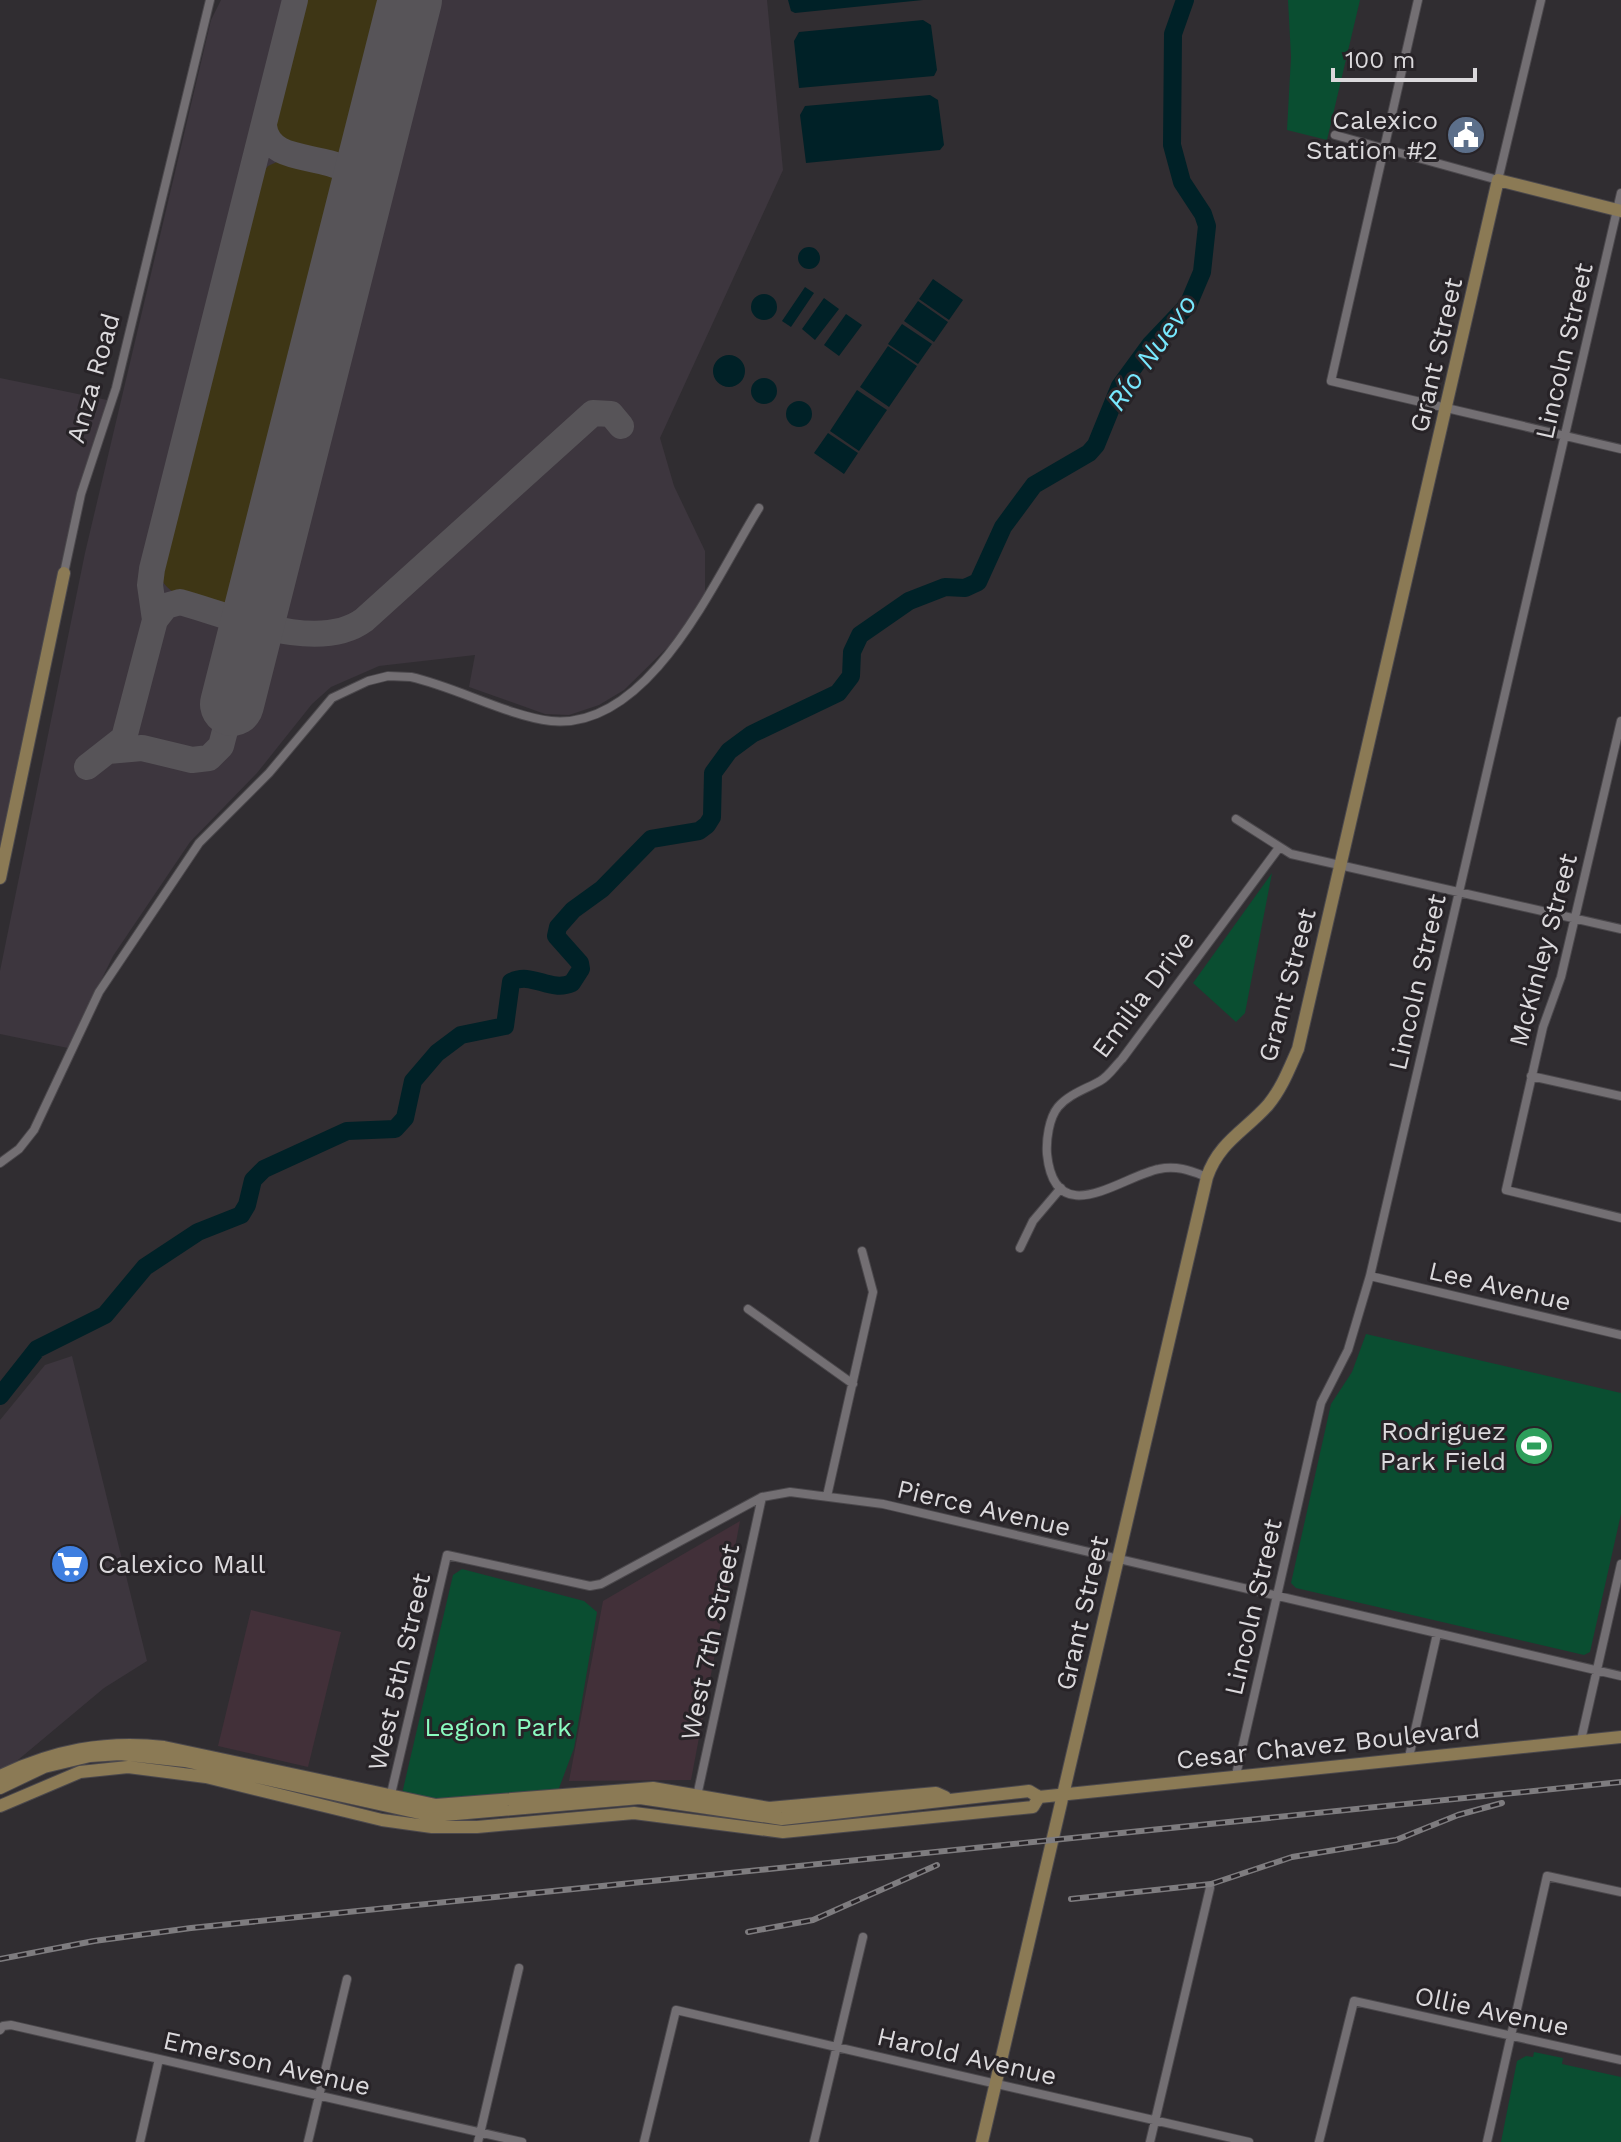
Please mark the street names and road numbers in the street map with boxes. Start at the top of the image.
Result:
street label: Lincoln Street [1529,260,1599,442]
street label: Grant Street [1404,275,1468,435]
street label: Anza Road [60,310,126,446]
street label: McKinley Street [1503,850,1583,1050]
street label: Lincoln Street [1382,891,1452,1073]
street label: Grant Street [1252,905,1322,1065]
street label: Emilia Drive [1086,925,1200,1063]
street label: Lee Avenue [1426,1255,1574,1317]
street label: Pierce Avenue [894,1473,1074,1543]
street label: Lincoln Street [1218,1516,1288,1698]
street label: Grant Street [1050,1533,1114,1693]
street label: West 7th Street [675,1541,746,1743]
street label: West 5th Street [362,1570,436,1774]
street label: Cesar Chavez Boulevard [1175,1713,1481,1775]
street label: Ollie Avenue [1412,1980,1572,2042]
street label: Harold Avenue [874,2021,1060,2091]
street label: Emerson Avenue [161,2025,373,2101]

